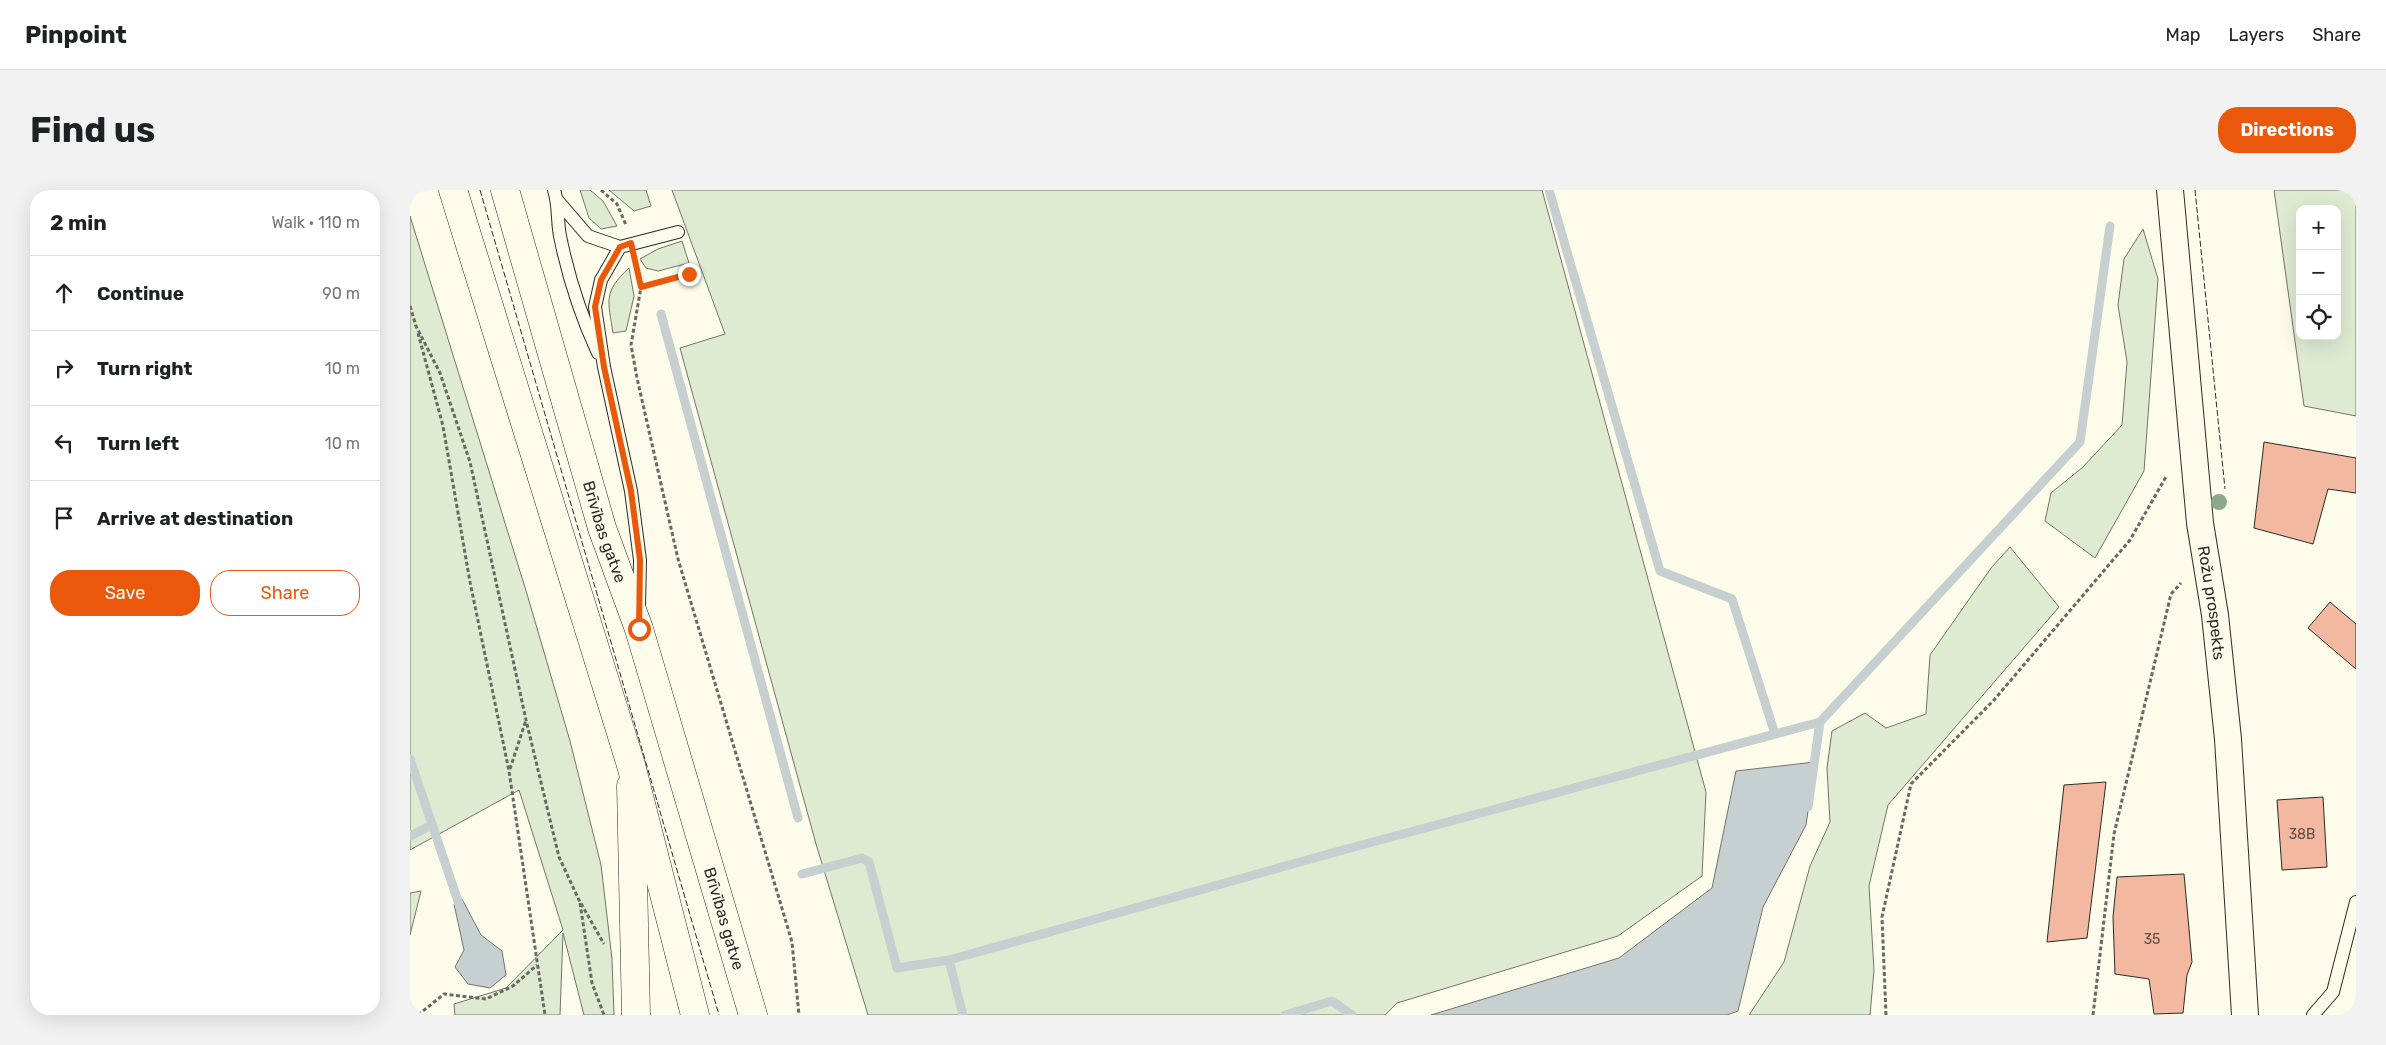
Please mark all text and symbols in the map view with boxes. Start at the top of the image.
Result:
text: Pinpoint [25,21,127,49]
text: Map [2166,24,2201,46]
text: Layers [2229,24,2284,46]
text: Share [2312,24,2361,46]
button: Directions [2218,107,2356,153]
text: Find us [30,109,155,151]
map controls [2296,205,2341,340]
button: + [2296,205,2341,250]
text: 2 min [50,210,107,235]
text: Walk · 110 m [272,213,360,232]
button: − [2296,250,2341,295]
route end [678,263,701,286]
icon: ahead [50,279,78,307]
text: Continue [97,282,184,305]
text: 90 m [322,284,360,303]
button: locate [2296,295,2341,340]
icon: right [50,354,78,382]
text: Turn right [97,357,192,380]
text: 10 m [325,359,360,378]
icon: left [50,429,78,457]
text: Turn left [97,432,179,455]
text: 10 m [325,434,360,453]
street label: Brīvības gatve [579,479,631,585]
icon: arrive [50,504,78,532]
text: Arrive at destination [97,507,293,530]
street label: Rožu prospekts [2194,544,2229,661]
button: Save [50,570,200,616]
button: Share [210,570,360,616]
route start [628,618,651,641]
house number: 38B [2289,826,2315,843]
street label: Brīvības gatve [700,865,749,972]
house number: 35 [2144,931,2160,948]

